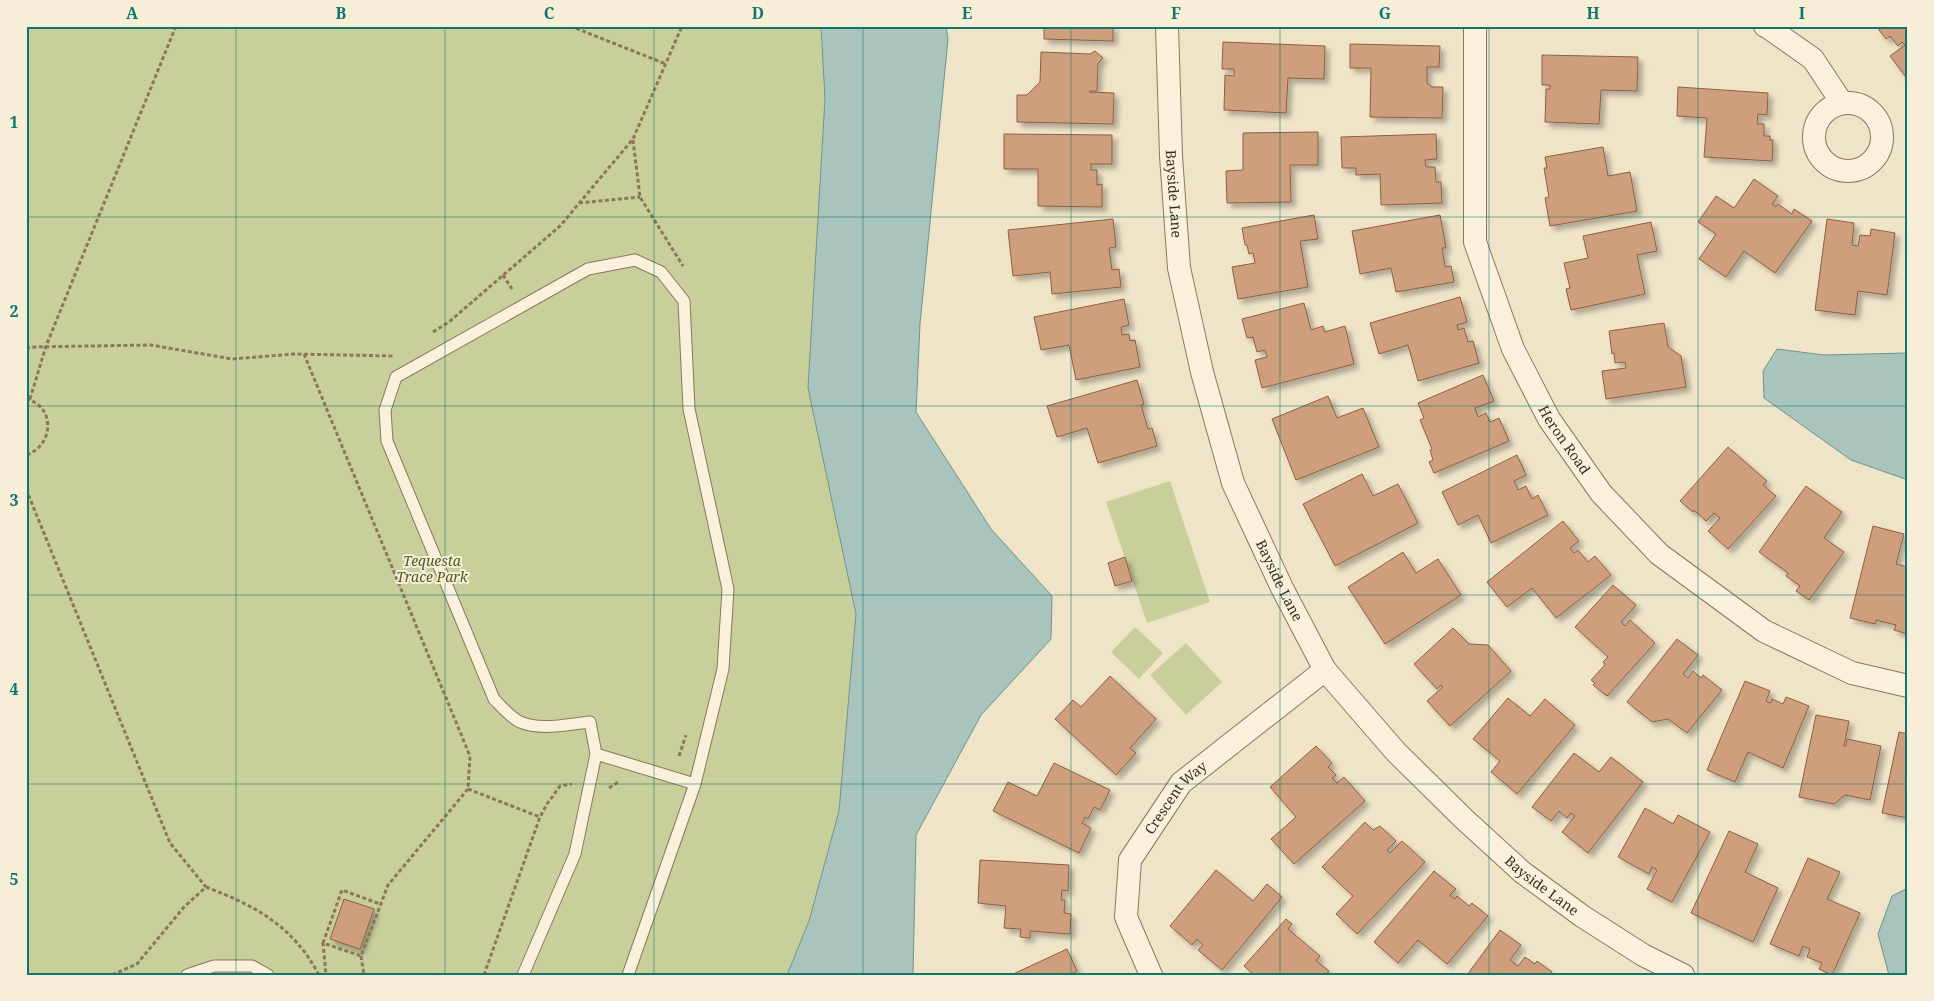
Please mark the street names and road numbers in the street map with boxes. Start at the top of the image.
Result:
street label: Bayside Lane [1162,149,1187,239]
street label: Heron Road [1535,402,1595,478]
street label: Bayside Lane [1252,536,1308,624]
street label: Crescent Way [1140,756,1211,838]
street label: Bayside Lane [1501,851,1583,920]

